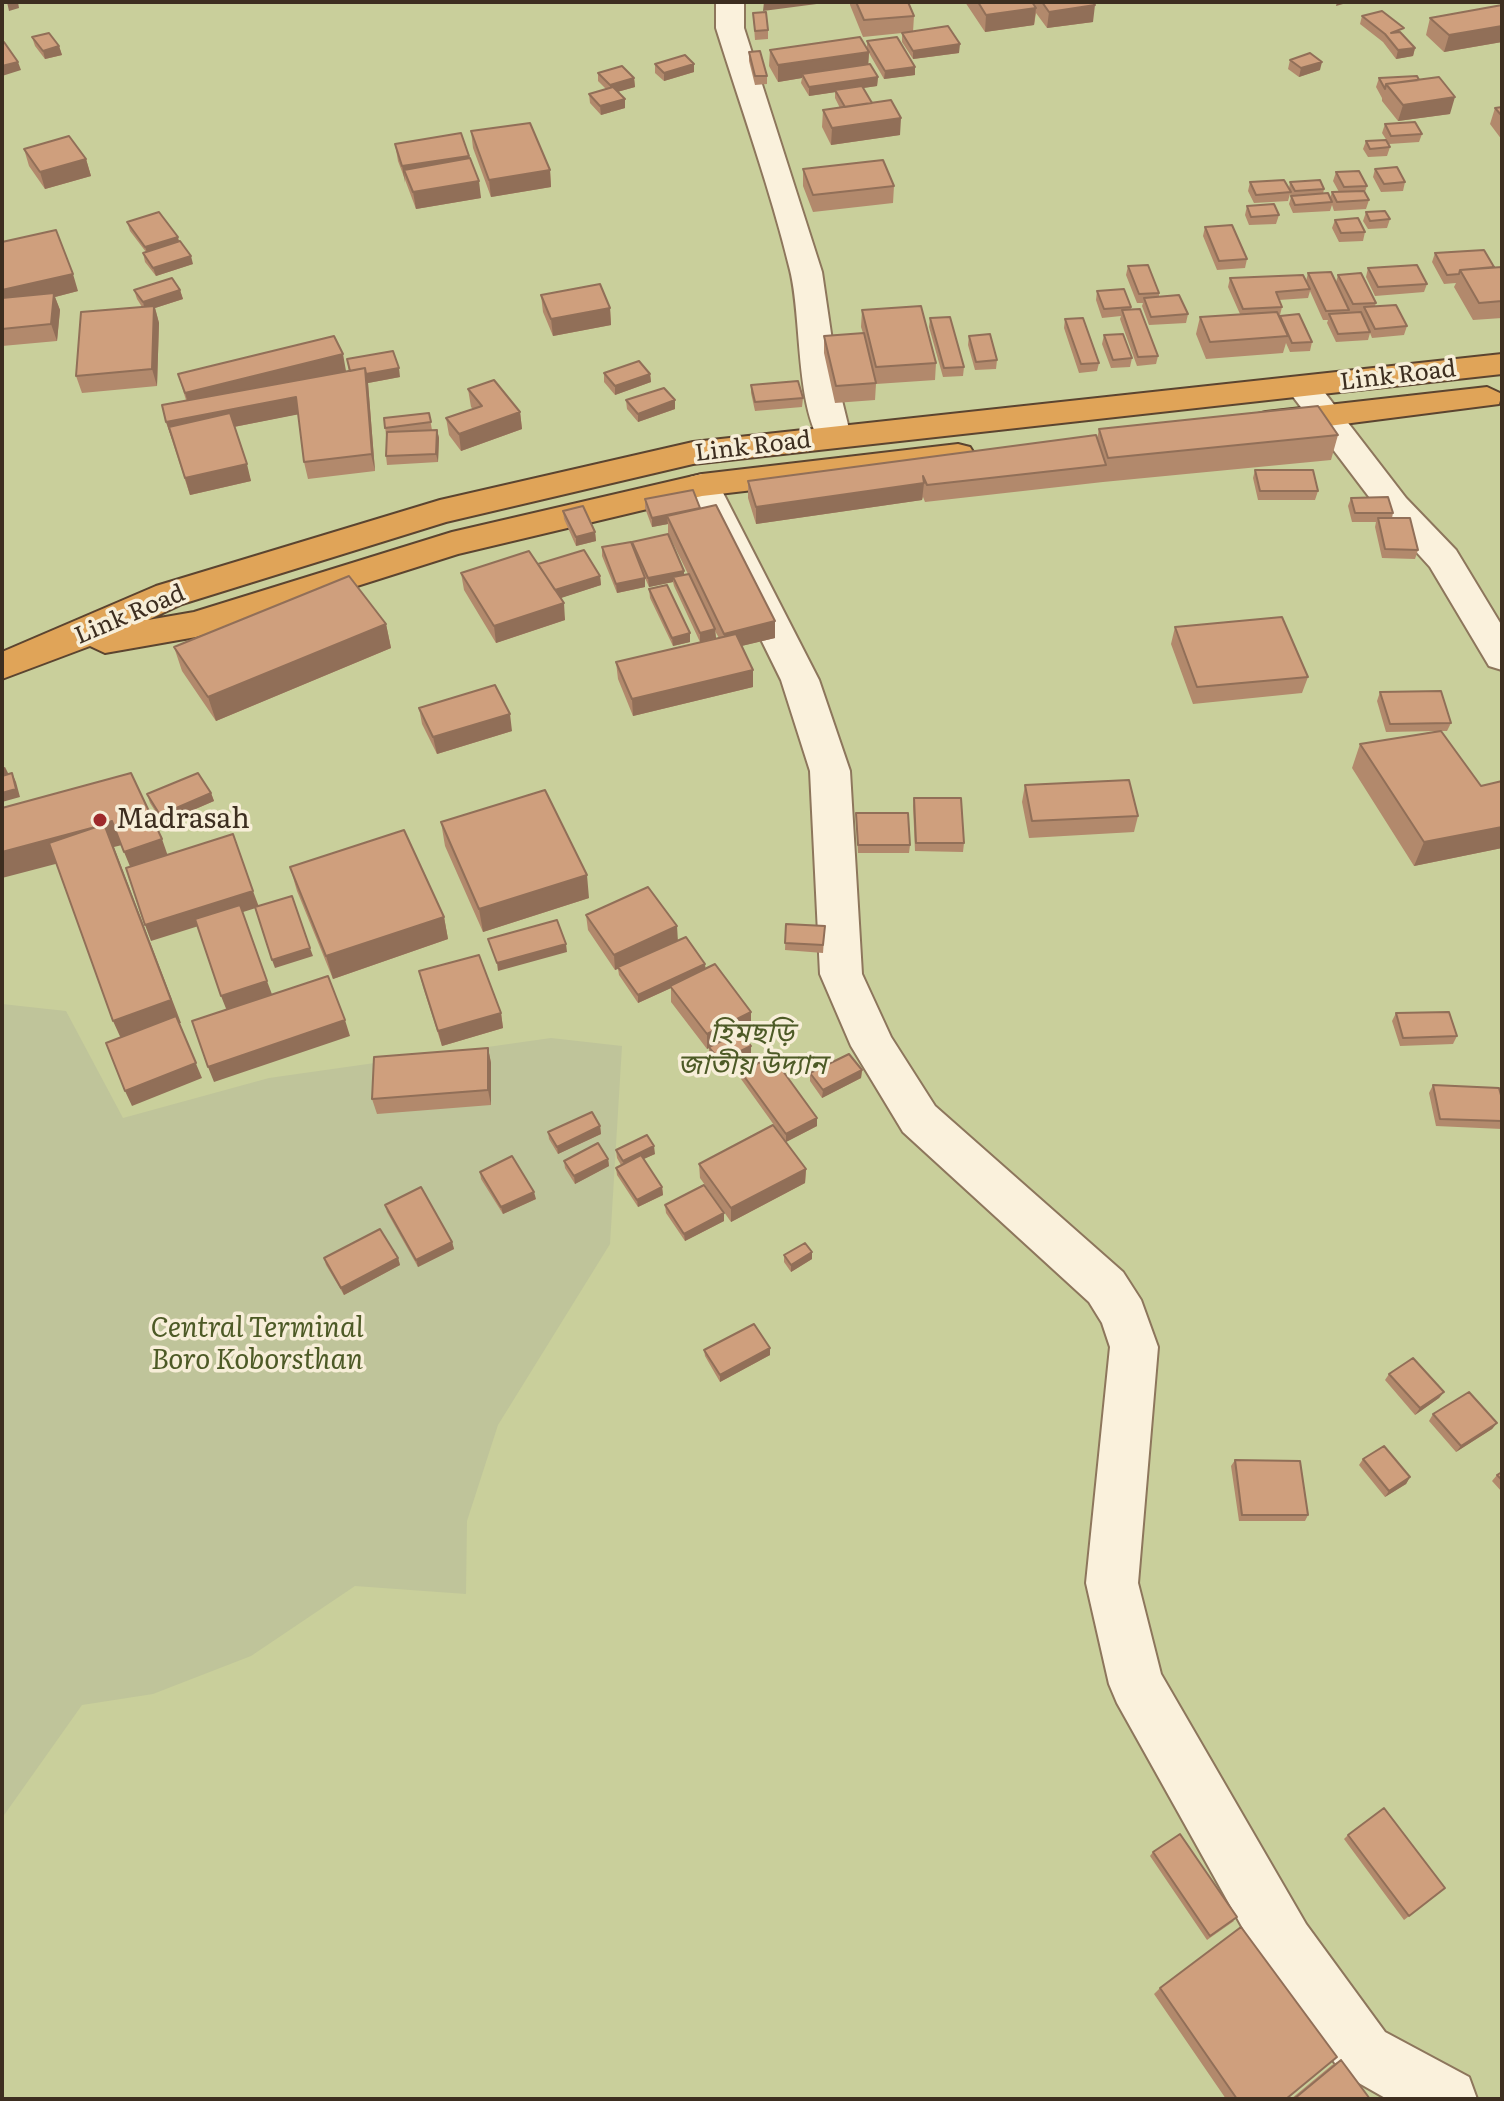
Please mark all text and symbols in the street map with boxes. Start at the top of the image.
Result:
street label: Link Road [1338,355,1458,397]
street label: Link Road [693,426,813,468]
street label: Link Road [71,579,189,651]
place label: Madrasah [116,803,250,837]
marker: Madrasah [91,811,109,829]
park label: হিমছড়ি জাতীয় উদ্যান [678,1017,826,1083]
park label: Central Terminal Boro Koborsthan [150,1312,364,1378]

